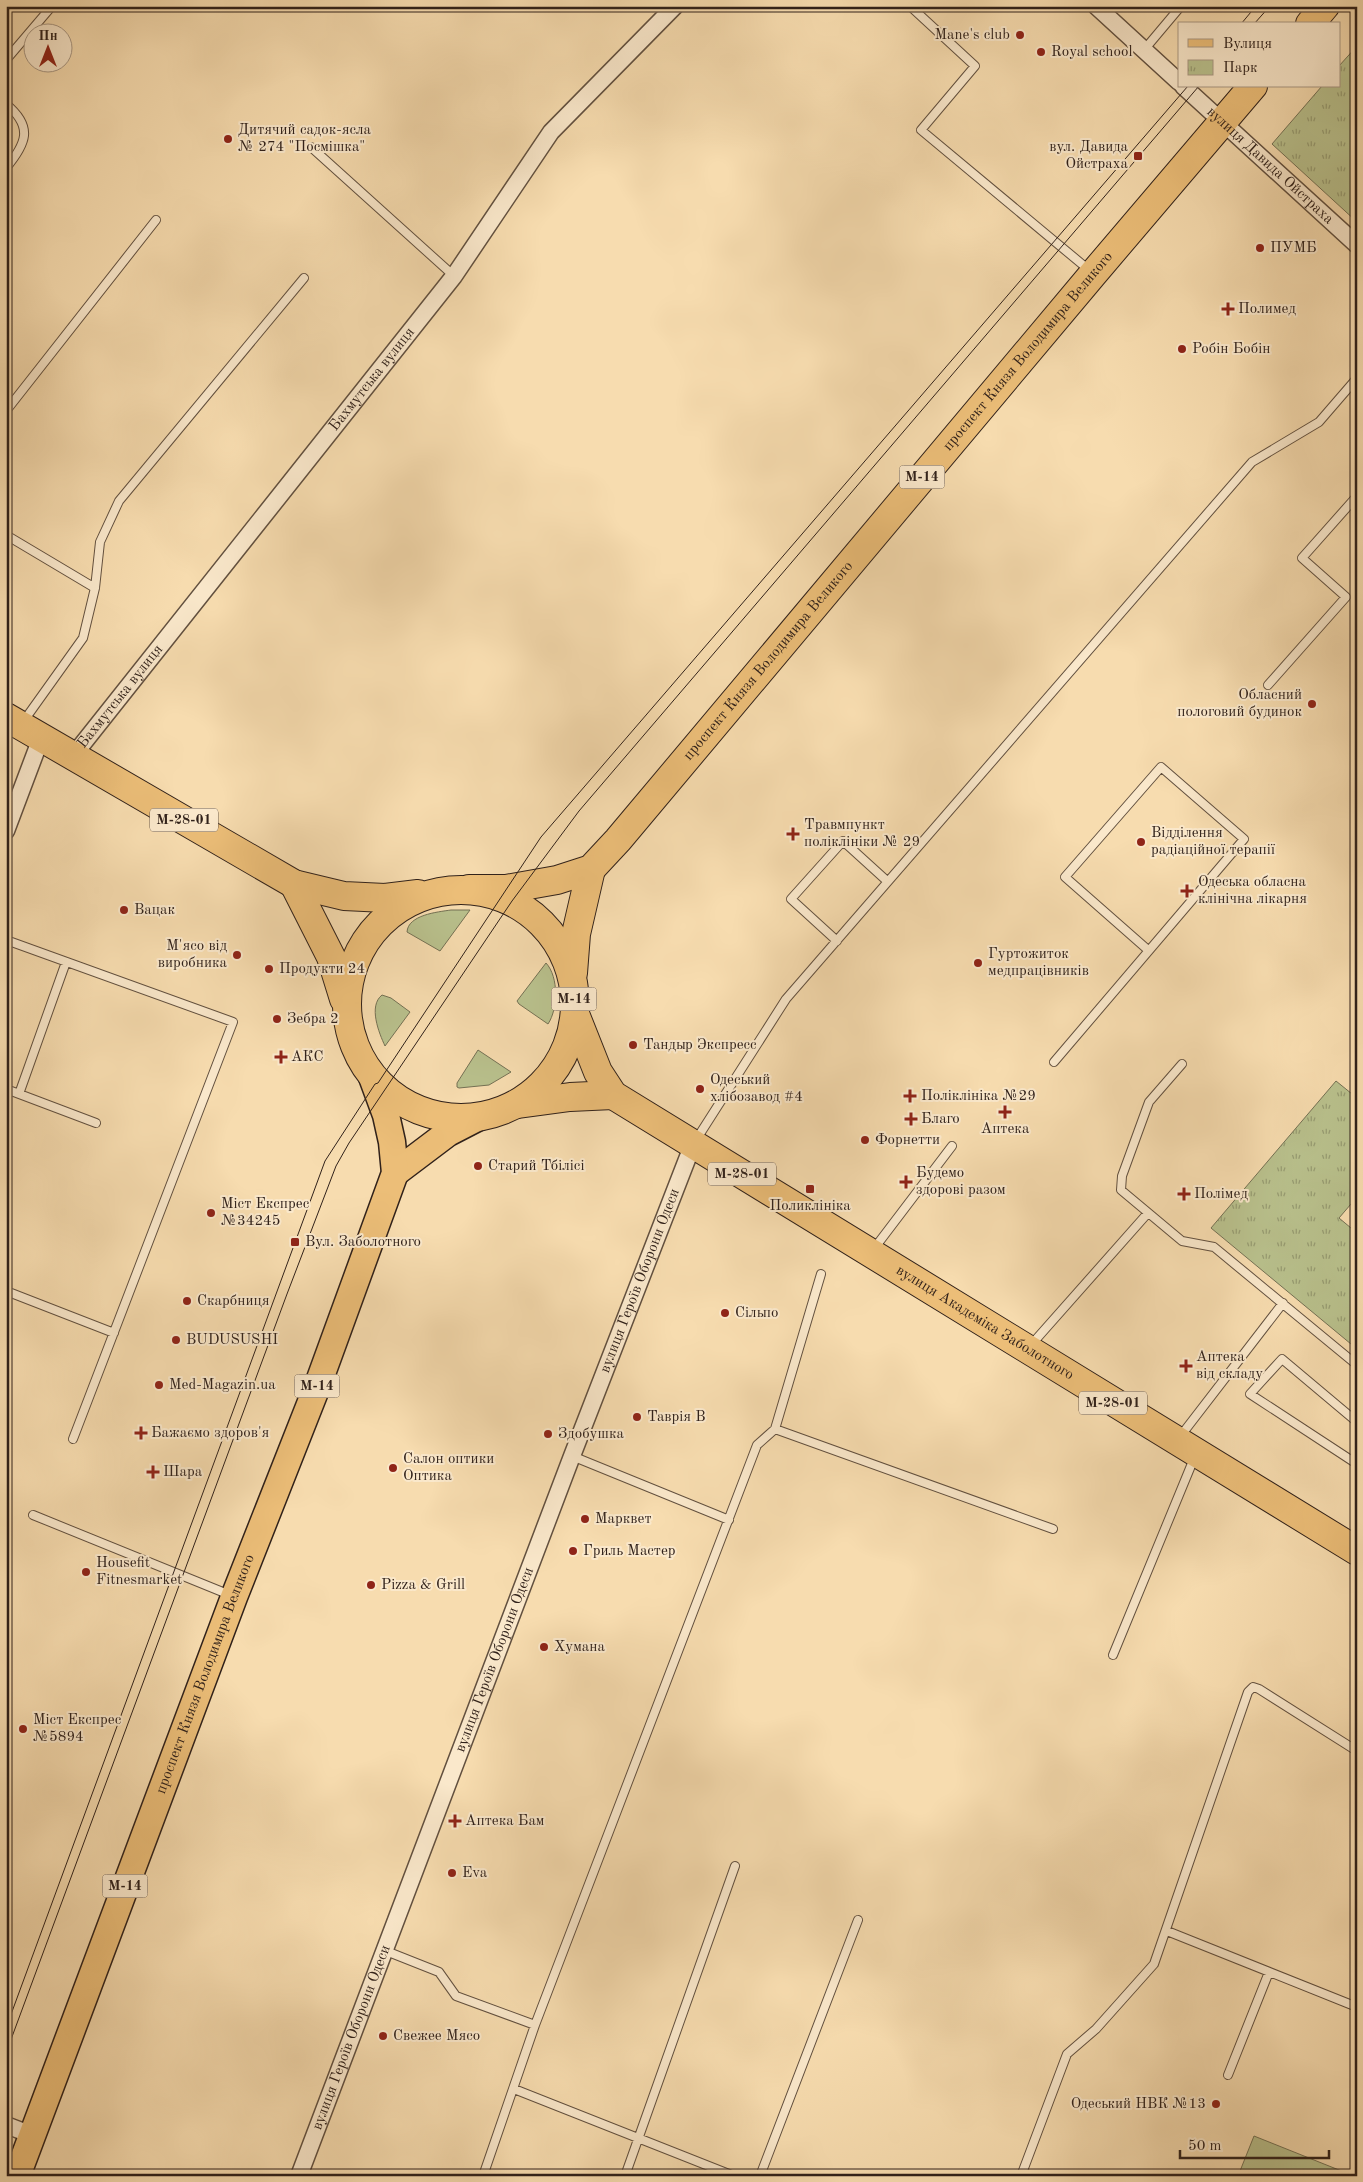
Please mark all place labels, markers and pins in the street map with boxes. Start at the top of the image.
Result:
place label: Mane's club [934,28,1010,43]
marker: Mane's club [1014,29,1026,41]
place label: Royal school [1051,45,1132,60]
marker: Royal school [1035,46,1047,58]
place label: Дитячий садок-ясла № 274 "Посмішка" [238,123,372,155]
marker: Дитячий садок-ясла № 274 "Посмішка" [222,133,234,145]
place label: вул. Давида Ойстраха [1049,140,1129,172]
marker: вул. Давида Ойстраха [1132,150,1144,162]
place label: ПУМБ [1270,241,1317,256]
marker: ПУМБ [1254,242,1266,254]
place label: Полимед [1238,302,1296,317]
marker: Полимед [1222,303,1234,315]
place label: Робін Бобін [1192,342,1270,357]
marker: Робін Бобін [1176,343,1188,355]
place label: Обласний пологовий будинок [1177,688,1302,720]
marker: Обласний пологовий будинок [1306,698,1318,710]
place label: Травмпункт поліклініки № 29 [804,818,920,850]
place label: Відділення радіаційної терапії [1151,826,1276,858]
marker: Травмпункт поліклініки № 29 [786,827,800,841]
marker: Відділення радіаційної терапії [1135,836,1147,848]
place label: Одеська обласна клінічна лікарня [1198,875,1307,907]
marker: Одеська обласна клінічна лікарня [1180,884,1194,898]
place label: Вацак [134,903,175,918]
marker: Вацак [118,904,130,916]
place label: М'ясо від виробника [158,939,228,971]
place label: Гуртожиток медпрацівників [988,947,1089,979]
marker: М'ясо від виробника [231,949,243,961]
marker: Гуртожиток медпрацівників [972,957,984,969]
place label: Продукти 24 [279,962,365,977]
marker: Продукти 24 [263,963,275,975]
place label: Зебра 2 [287,1012,339,1027]
marker: Зебра 2 [271,1013,283,1025]
place label: Тандыр Экспресс [643,1038,757,1053]
marker: Тандыр Экспресс [627,1039,639,1051]
place label: АКС [291,1050,323,1065]
marker: АКС [275,1051,287,1063]
place label: Одеський хлібозавод #4 [710,1073,803,1105]
marker: Одеський хлібозавод #4 [694,1083,706,1095]
marker: Поліклініка №29 [903,1089,917,1103]
place label: Поліклініка №29 [921,1089,1036,1104]
marker: Аптека [999,1106,1011,1118]
place label: Благо [921,1112,960,1127]
marker: Благо [905,1113,917,1125]
place label: Аптека [981,1122,1030,1137]
place label: Форнетти [875,1133,940,1148]
marker: Форнетти [859,1134,871,1146]
place label: Старий Тбілісі [488,1159,584,1174]
marker: Старий Тбілісі [472,1160,484,1172]
place label: Будемо здорові разом [916,1166,1006,1198]
marker: Будемо здорові разом [900,1176,912,1188]
marker: Поликлініка [804,1183,816,1195]
place label: Полімед [1194,1187,1248,1202]
marker: Полімед [1178,1188,1190,1200]
place label: Міст Експрес №34245 [221,1197,310,1229]
place label: Поликлініка [769,1199,851,1214]
marker: Міст Експрес №34245 [205,1207,217,1219]
place label: Вул. Заболотного [305,1235,421,1250]
marker: Вул. Заболотного [289,1236,301,1248]
place label: Скарбниця [197,1294,270,1309]
marker: Скарбниця [181,1295,193,1307]
place label: Сільпо [735,1306,779,1321]
marker: Сільпо [719,1307,731,1319]
place label: BUDUSUSHI [186,1333,278,1348]
marker: BUDUSUSHI [170,1334,182,1346]
place label: Аптека від складу [1196,1350,1263,1382]
marker: Аптека від складу [1180,1360,1192,1372]
place label: Med-Magazin.ua [169,1378,276,1393]
marker: Med-Magazin.ua [153,1379,165,1391]
place label: Таврія В [647,1410,706,1425]
marker: Таврія В [631,1411,643,1423]
place label: Бажаємо здоров'я [151,1426,270,1441]
marker: Бажаємо здоров'я [135,1427,147,1439]
place label: Здобушка [558,1427,625,1442]
marker: Здобушка [542,1428,554,1440]
place label: Салон оптики Оптика [403,1452,494,1484]
marker: Салон оптики Оптика [387,1462,399,1474]
place label: Шара [163,1465,203,1480]
marker: Шара [147,1466,159,1478]
place label: Марквет [595,1512,651,1527]
marker: Марквет [579,1513,591,1525]
place label: Гриль Мастер [583,1544,676,1559]
marker: Гриль Мастер [567,1545,579,1557]
place label: Housefit Fitnesmarket [96,1556,182,1588]
marker: Housefit Fitnesmarket [80,1566,92,1578]
place label: Pizza & Grill [381,1578,465,1593]
marker: Pizza & Grill [365,1579,377,1591]
place label: Хумана [554,1640,605,1655]
marker: Хумана [538,1641,550,1653]
place label: Міст Експрес №5894 [33,1713,122,1745]
marker: Міст Експрес №5894 [17,1723,29,1735]
place label: Аптека Бам [465,1814,545,1829]
marker: Аптека Бам [449,1815,461,1827]
place label: Eva [462,1866,488,1881]
marker: Eva [446,1867,458,1879]
place label: Свежее Мясо [393,2029,480,2044]
marker: Свежее Мясо [377,2030,389,2042]
place label: Одеський НВК №13 [1071,2097,1206,2112]
marker: Одеський НВК №13 [1210,2098,1222,2110]

